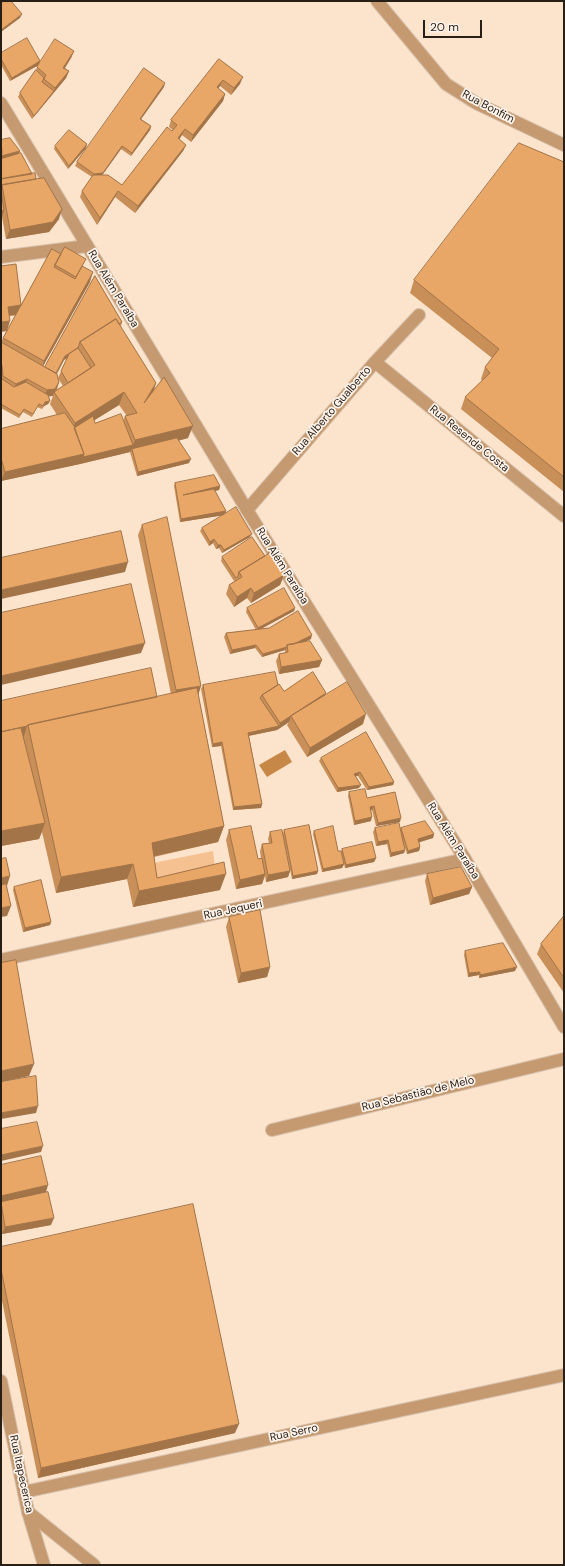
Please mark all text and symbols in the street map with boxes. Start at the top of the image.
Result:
scale bar [425,12,484,38]
text: 20 m [430,19,459,35]
street label: Rua Bonfim [460,88,516,126]
street label: Rua Além Paraíba [85,248,141,330]
street label: Rua Alberto Gualberto [290,364,374,458]
street label: Rua Resende Costa [427,403,511,475]
street label: Rua Além Paraíba [253,525,311,607]
street label: Rua Além Paraíba [424,800,482,882]
street label: Rua Jequeri [202,897,264,923]
street label: Rua Sebastião de Melo [360,1074,476,1114]
street label: Rua Serro [269,1421,319,1445]
street label: Rua Itapecerica [6,1434,36,1514]

